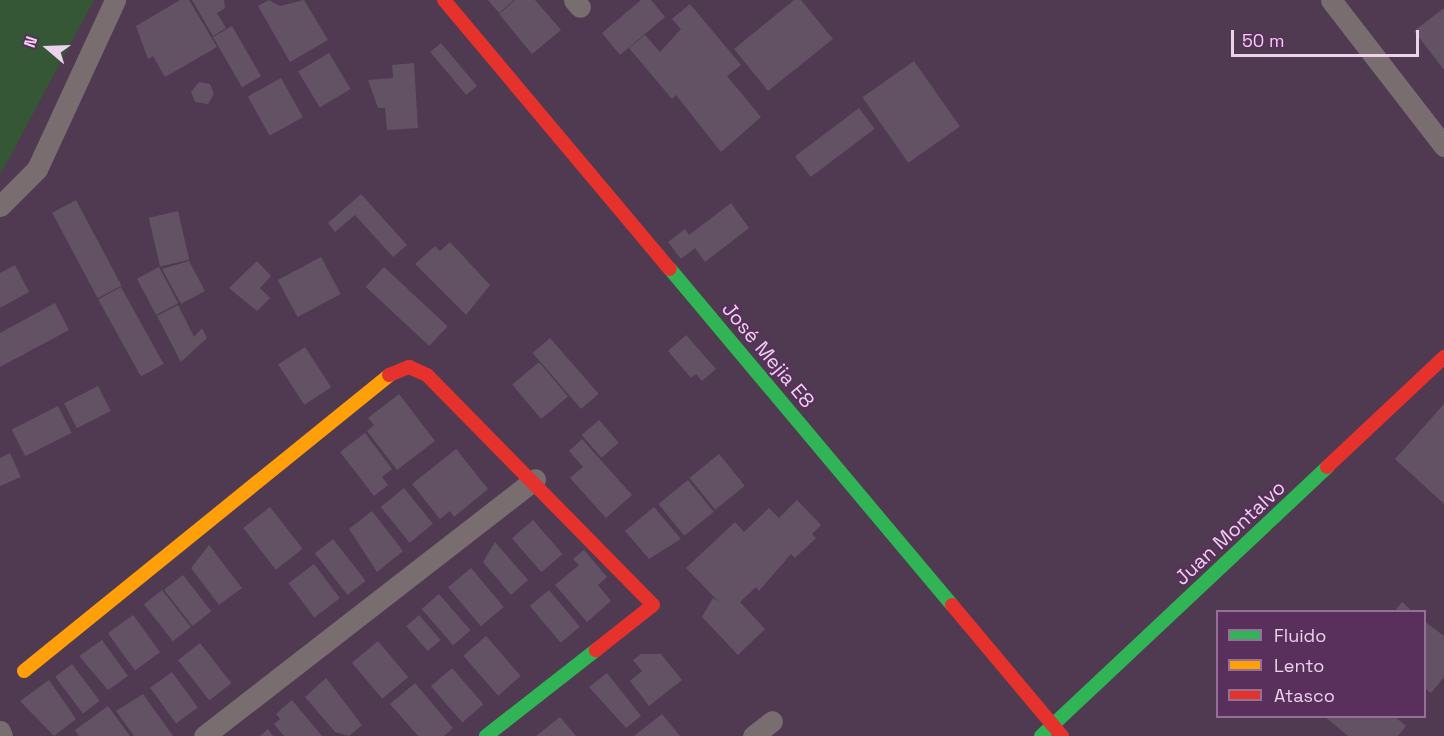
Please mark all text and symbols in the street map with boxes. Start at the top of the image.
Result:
north arrow [18,18,78,78]
scale bar [1234,18,1422,56]
text: 50 m [1242,29,1284,52]
text: N [19,33,42,50]
street label: José Mejia E8 [717,297,819,413]
street label: Juan Montalvo [1170,476,1290,590]
legend [1216,610,1426,718]
text: Fluido [1274,624,1326,647]
text: Lento [1274,654,1324,677]
text: Atasco [1274,684,1335,707]

